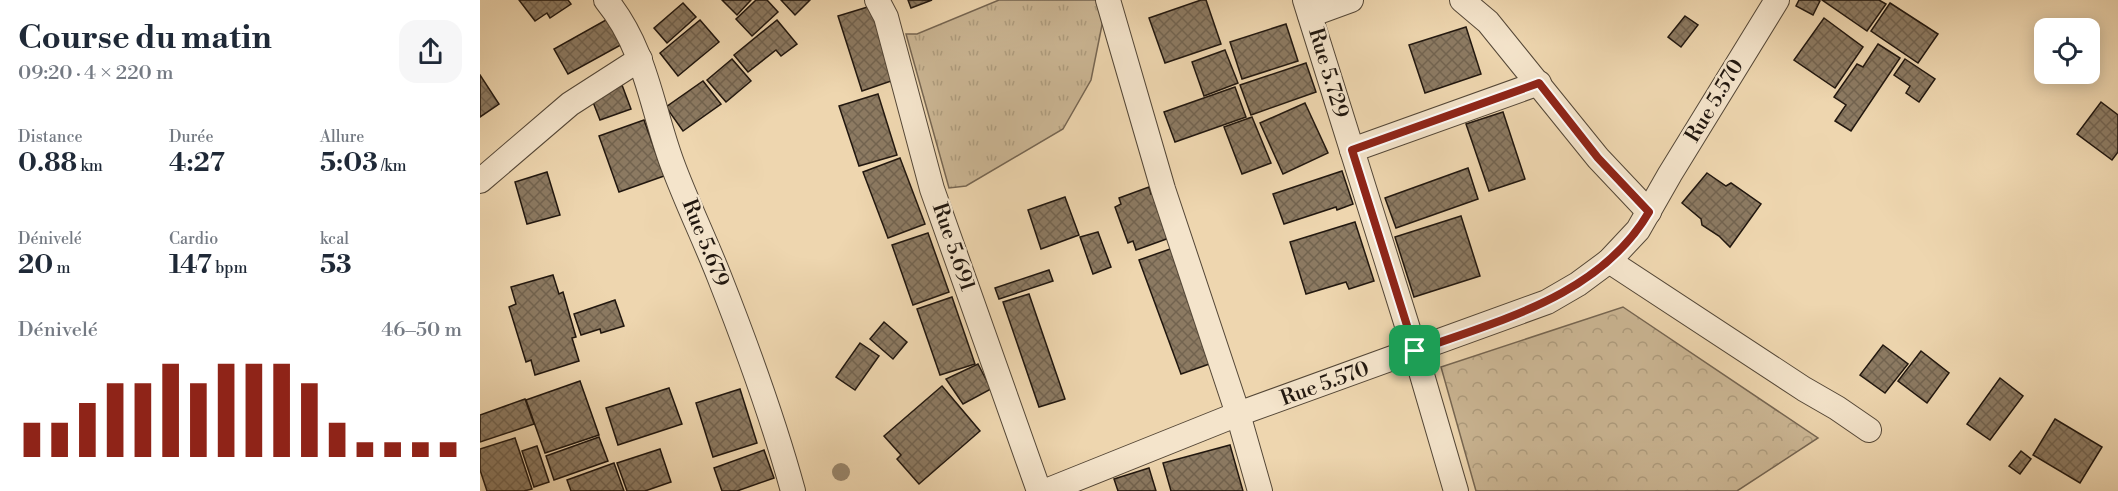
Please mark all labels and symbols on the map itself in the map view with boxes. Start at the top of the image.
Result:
street label: Rue 5.729 [1302,25,1354,121]
street label: Rue 5.570 [1680,55,1750,147]
street label: Rue 5.679 [676,195,734,291]
street label: Rue 5.691 [926,199,980,295]
pin [1389,325,1440,376]
street label: Rue 5.570 [1277,356,1373,412]

